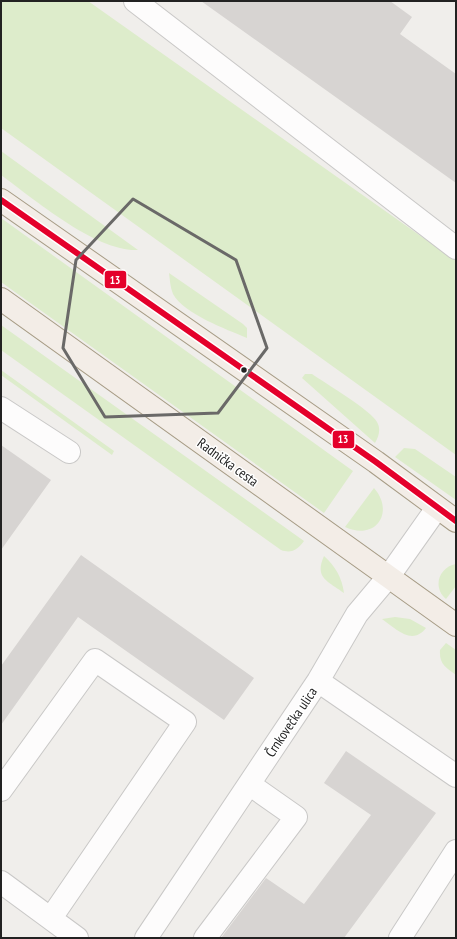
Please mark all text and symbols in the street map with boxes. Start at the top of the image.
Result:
line badge: 13 [104,270,127,289]
text: 13 [110,273,120,287]
unlabelled marker [239,365,249,375]
line badge: 13 [332,430,355,449]
text: 13 [338,432,348,446]
street label: Radnička cesta [194,434,262,490]
street label: Črnkovečka ulica [261,684,321,760]

